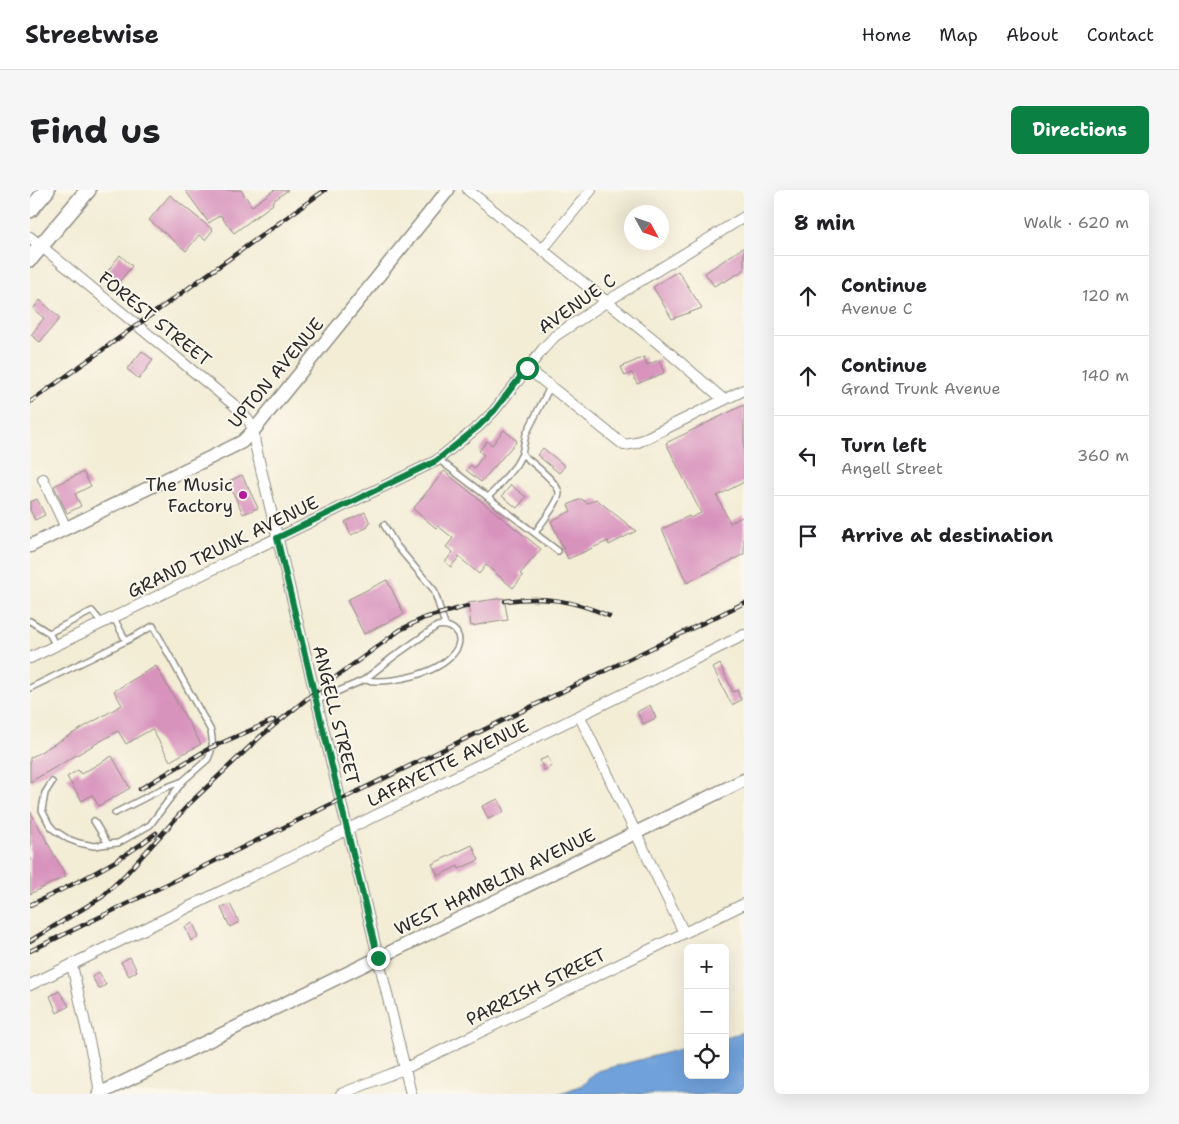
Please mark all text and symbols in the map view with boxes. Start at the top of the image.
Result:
text: Streetwise [25,19,159,51]
text: Home [862,23,911,47]
text: Map [939,23,978,47]
text: About [1006,23,1059,47]
text: Contact [1087,23,1154,47]
button: Directions [1011,106,1149,154]
text: Find us [30,107,161,154]
north arrow [624,205,669,250]
text: 8 min [794,209,855,237]
text: Walk · 620 m [1024,212,1129,233]
street label: FOREST STREET [94,266,216,372]
street label: AVENUE C [533,268,621,340]
text: Continue [841,273,927,298]
icon: ahead [794,282,822,310]
text: 120 m [1082,285,1129,306]
text: Avenue C [841,298,913,319]
street label: UPTON AVENUE [223,313,329,433]
text: Continue [841,353,927,378]
route start [516,357,539,380]
icon: ahead [794,362,822,390]
text: 140 m [1082,365,1129,386]
text: Grand Trunk Avenue [841,378,1000,399]
text: Turn left [841,433,927,458]
icon: left [794,442,822,470]
text: 360 m [1077,445,1129,466]
text: Angell Street [841,458,943,479]
place label: The Music Factory [146,473,233,518]
marker: The Music Factory [237,489,249,501]
street label: GRAND TRUNK AVENUE [124,490,322,604]
icon: arrive [794,522,822,550]
text: Arrive at destination [841,523,1053,548]
street label: ANGELL STREET [307,643,365,787]
street label: LAFAYETTE AVENUE [363,713,533,813]
street label: WEST HAMBLIN AVENUE [390,823,600,941]
street label: PARRISH STREET [462,943,610,1031]
map controls [684,944,729,1079]
button: + [684,944,729,989]
route end [367,947,390,970]
button: − [684,989,729,1034]
button: locate [684,1034,729,1079]

